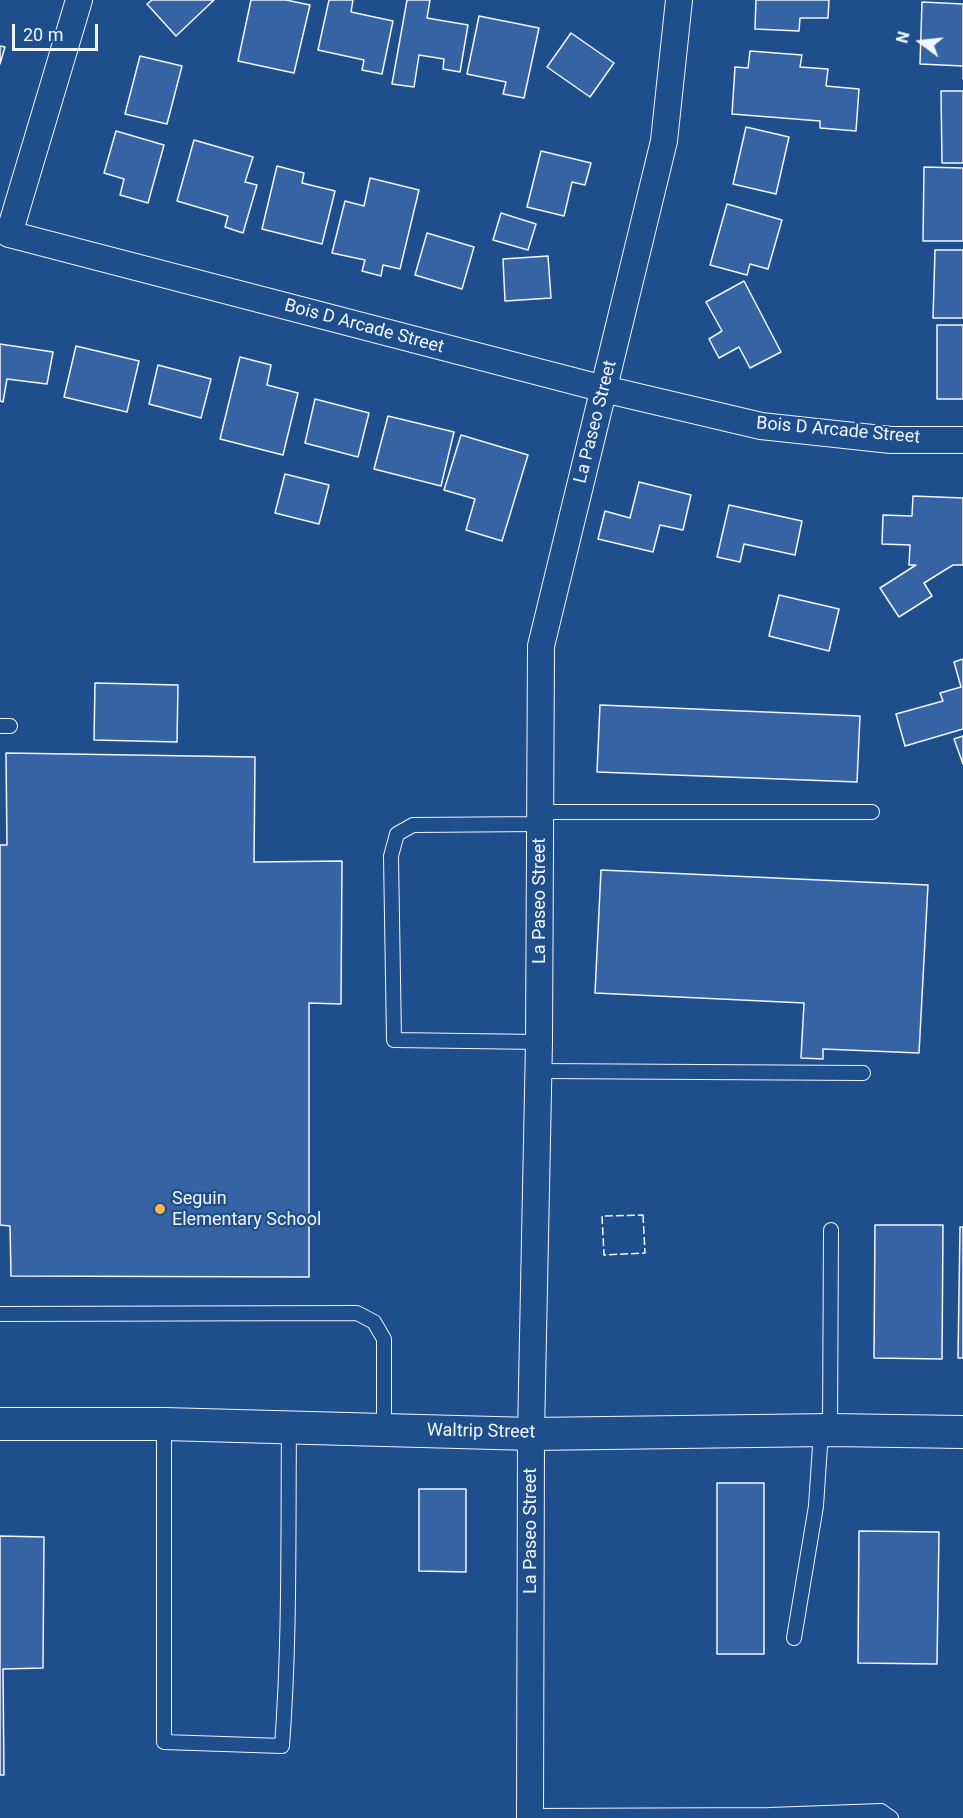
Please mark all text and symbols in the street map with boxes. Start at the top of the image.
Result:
scale bar [15,12,100,50]
north arrow [891,12,951,72]
text: 20 m [23,24,63,45]
text: N [892,29,914,45]
street label: Bois D Arcade Street [282,295,446,359]
street label: La Paseo Street [570,358,622,486]
street label: Bois D Arcade Street [755,413,921,449]
street label: La Paseo Street [529,838,551,964]
place label: Seguin Elementary School [172,1188,321,1230]
marker: Seguin Elementary School [153,1202,167,1216]
street label: Waltrip Street [427,1420,535,1444]
street label: La Paseo Street [520,1468,542,1594]

